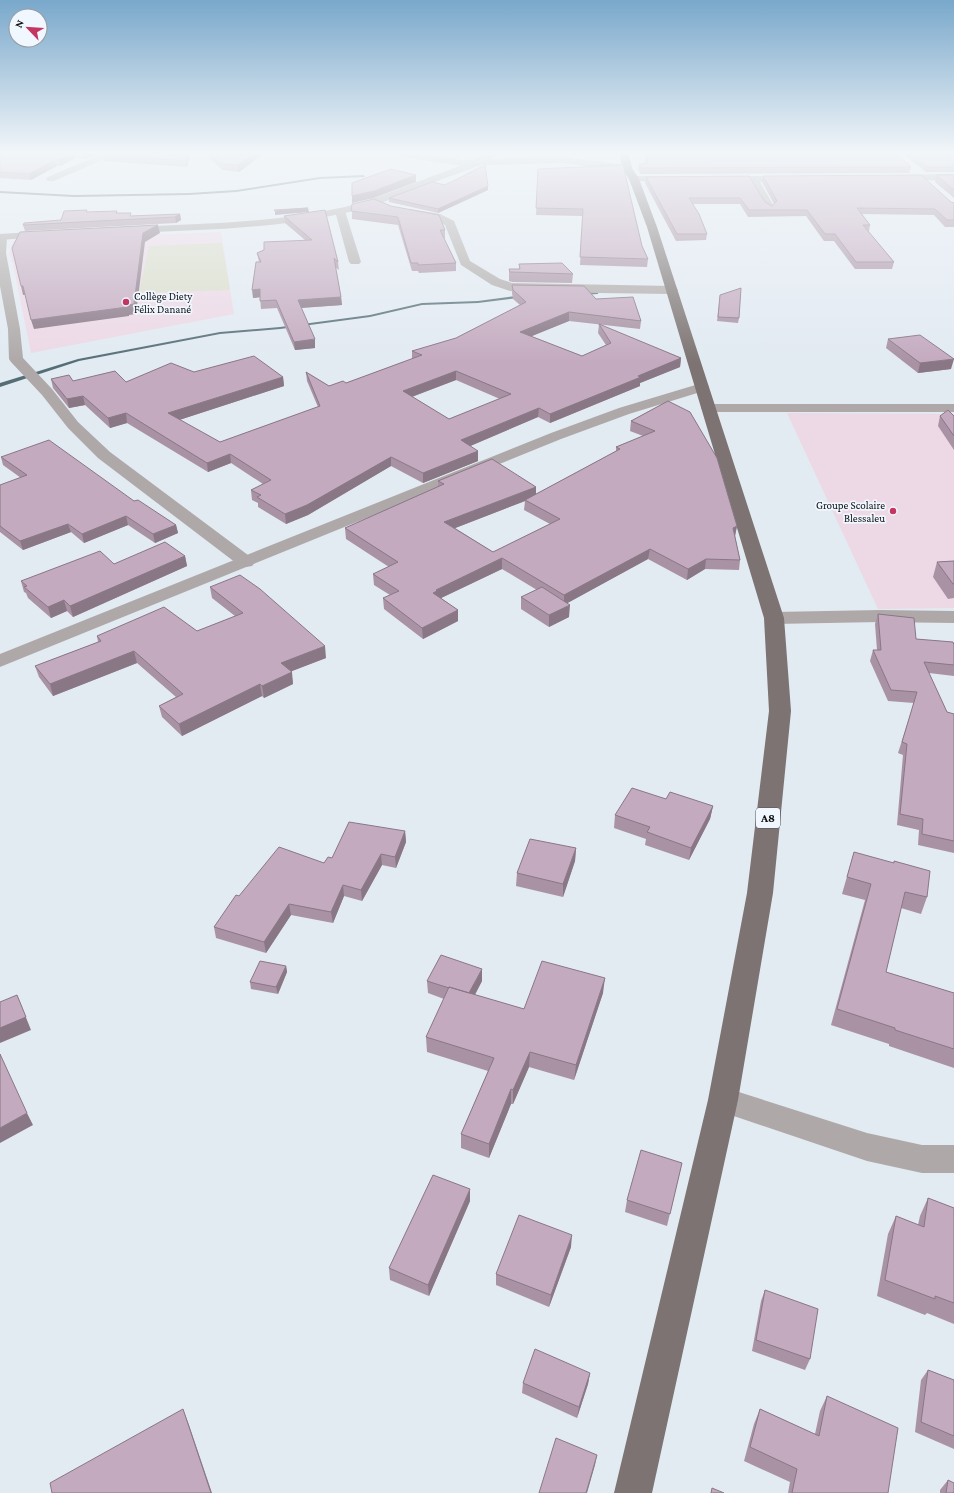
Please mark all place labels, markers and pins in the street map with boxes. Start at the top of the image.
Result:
place label: Collège Diety Félix Danané [134,290,193,315]
marker: Collège Diety Félix Danané [121,297,131,307]
place label: Groupe Scolaire Blessaleu [816,499,885,524]
marker: Groupe Scolaire Blessaleu [888,506,898,516]

